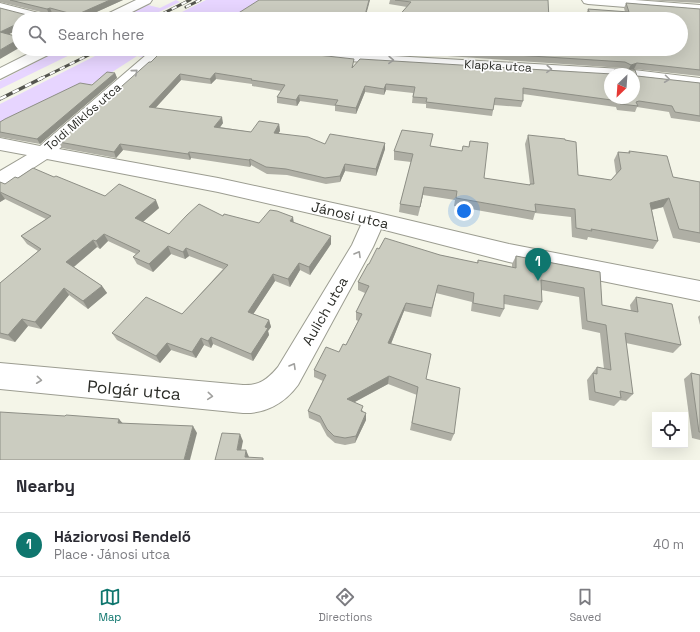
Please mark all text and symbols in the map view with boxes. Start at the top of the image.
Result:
search box [12,12,688,56]
icon: search [26,23,48,45]
text: Search here [58,25,144,44]
one-way arrow [388,56,394,65]
street label: Klapka utca [464,56,532,76]
one-way arrow [546,64,552,73]
north arrow [604,68,640,104]
one-way arrow [131,69,138,76]
one-way arrow [664,74,670,83]
street label: Toldi Miklós utca [41,79,125,155]
street label: Jánosi utca [310,197,390,233]
your location [454,201,474,221]
pin: 1 [525,248,551,281]
one-way arrow [353,250,360,258]
street label: Aulich utca [298,274,352,348]
one-way arrow [289,363,296,371]
one-way arrow [36,375,42,384]
street label: Polgár utca [86,375,182,405]
one-way arrow [207,392,213,401]
map controls [652,412,688,448]
button: locate [652,412,688,448]
text: Nearby [16,475,75,497]
text: Háziorvosi Rendelő [54,527,191,546]
text: 1 [26,536,32,553]
text: 40 m [653,536,684,553]
text: Place · Jánosi utca [54,546,170,563]
tab: Map [99,586,121,624]
tab: Directions [318,586,372,624]
tab: Saved [569,586,601,624]

